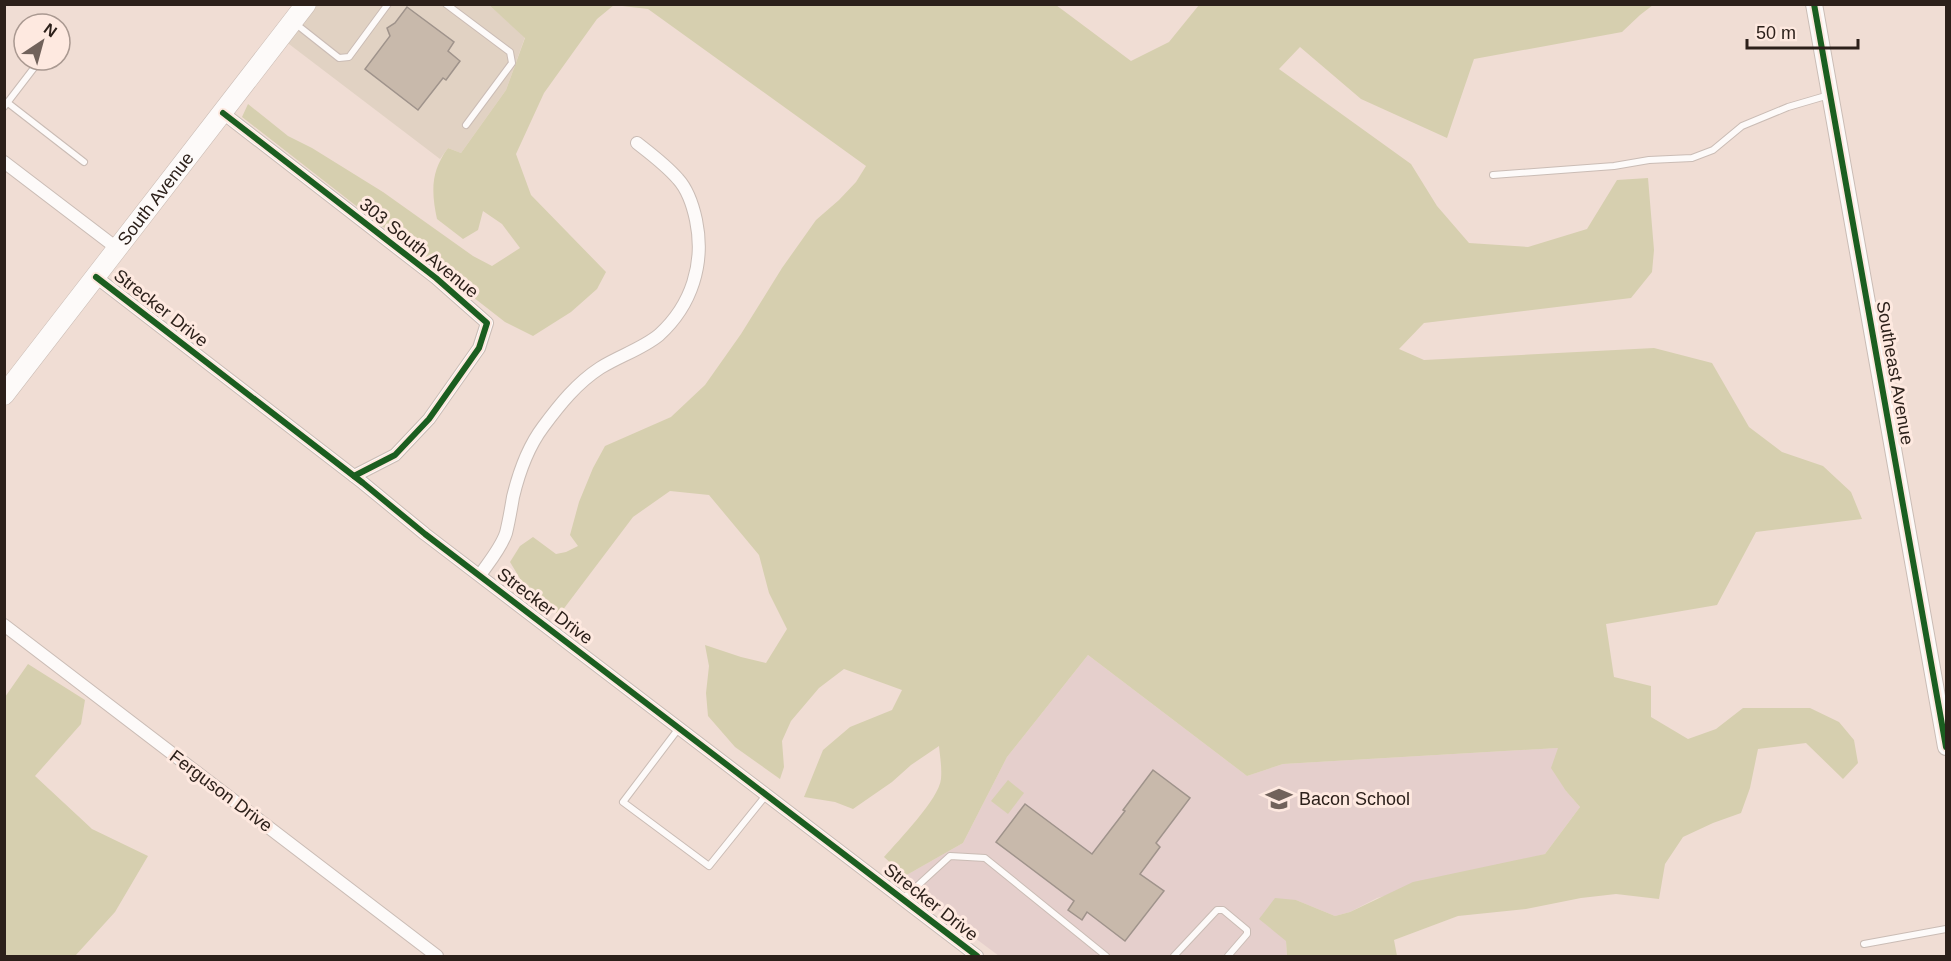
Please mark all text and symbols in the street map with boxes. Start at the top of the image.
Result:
north arrow [12,12,72,72]
scale bar [1747,12,1858,50]
text: N [41,20,60,41]
text: 50 m [1756,23,1796,43]
street label: South Avenue [113,148,198,249]
street label: 303 South Avenue [356,194,482,302]
street label: Strecker Drive [110,265,212,351]
street label: Southeast Avenue [1872,299,1918,447]
street label: Strecker Drive [493,564,597,648]
street label: Ferguson Drive [166,746,276,836]
school or university icon: Bacon School [1264,784,1294,814]
place label: Bacon School [1299,789,1410,809]
street label: Strecker Drive [880,859,982,945]

